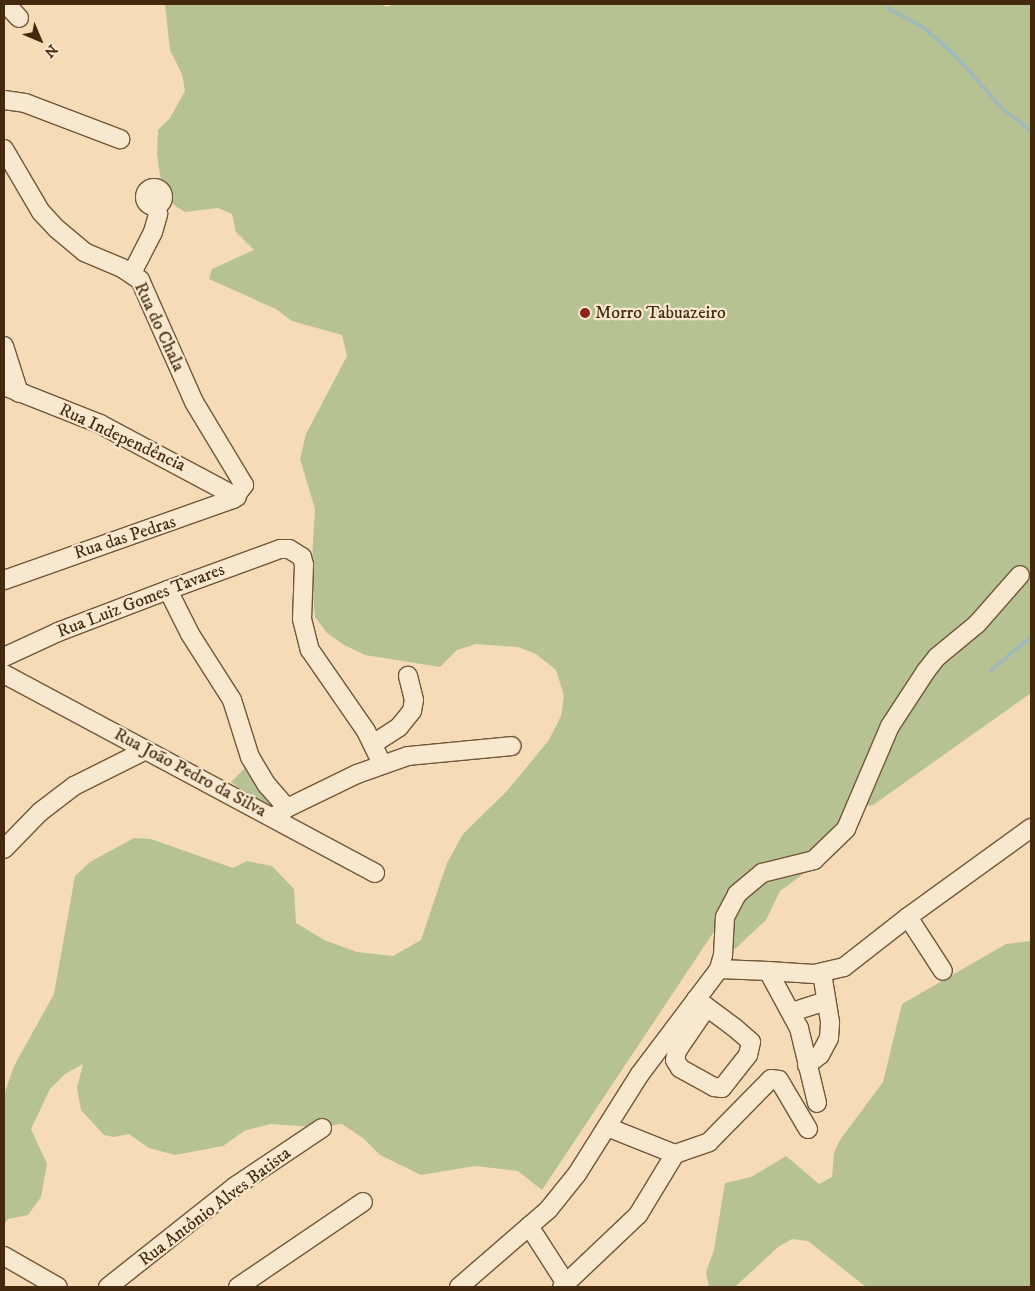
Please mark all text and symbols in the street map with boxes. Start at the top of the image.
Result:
north arrow [15,15,65,65]
text: N [40,40,61,61]
street label: Rua do Chala [129,279,189,375]
place label: Morro Tabuazeiro [595,302,726,324]
marker: Morro Tabuazeiro [579,307,591,319]
street label: Rua Independência [55,399,189,477]
street label: Rua das Pedras [71,511,179,565]
street label: Rua Luiz Gomes Tavares [54,559,228,643]
street label: Rua João Pedro da Silva [110,724,270,822]
street label: Rua Antônio Alves Batista [135,1143,295,1271]

